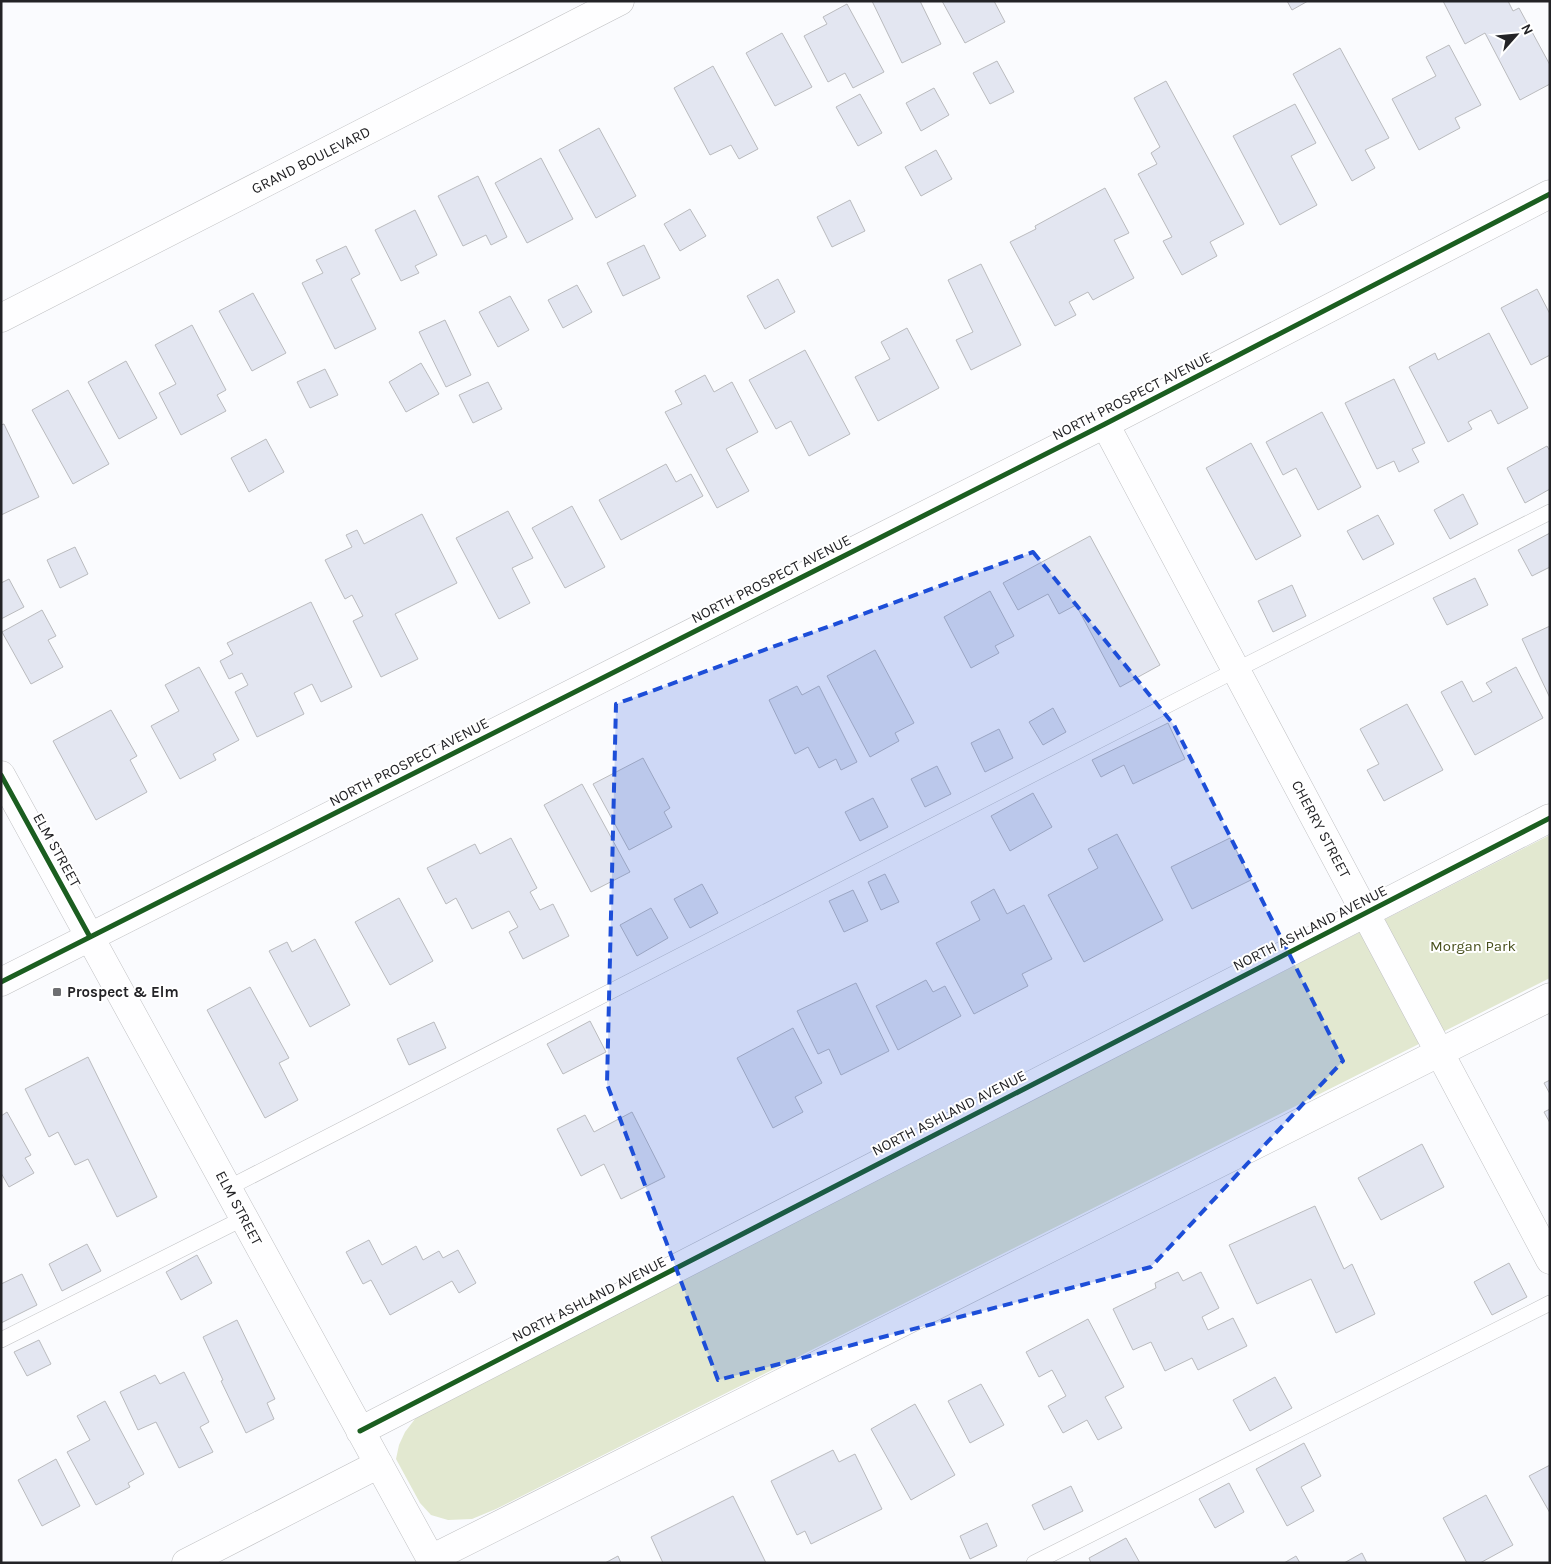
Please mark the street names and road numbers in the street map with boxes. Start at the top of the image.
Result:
street label: GRAND BOULEVARD [249,122,373,198]
street label: NORTH PROSPECT AVENUE [1049,348,1215,444]
street label: NORTH PROSPECT AVENUE [688,531,854,627]
street label: NORTH PROSPECT AVENUE [326,714,492,810]
street label: CHERRY STREET [1288,777,1355,881]
street label: ELM STREET [29,810,85,891]
street label: NORTH ASHLAND AVENUE [1230,881,1390,975]
street label: NORTH ASHLAND AVENUE [869,1066,1029,1160]
street label: ELM STREET [212,1168,266,1249]
street label: NORTH ASHLAND AVENUE [509,1252,669,1346]

